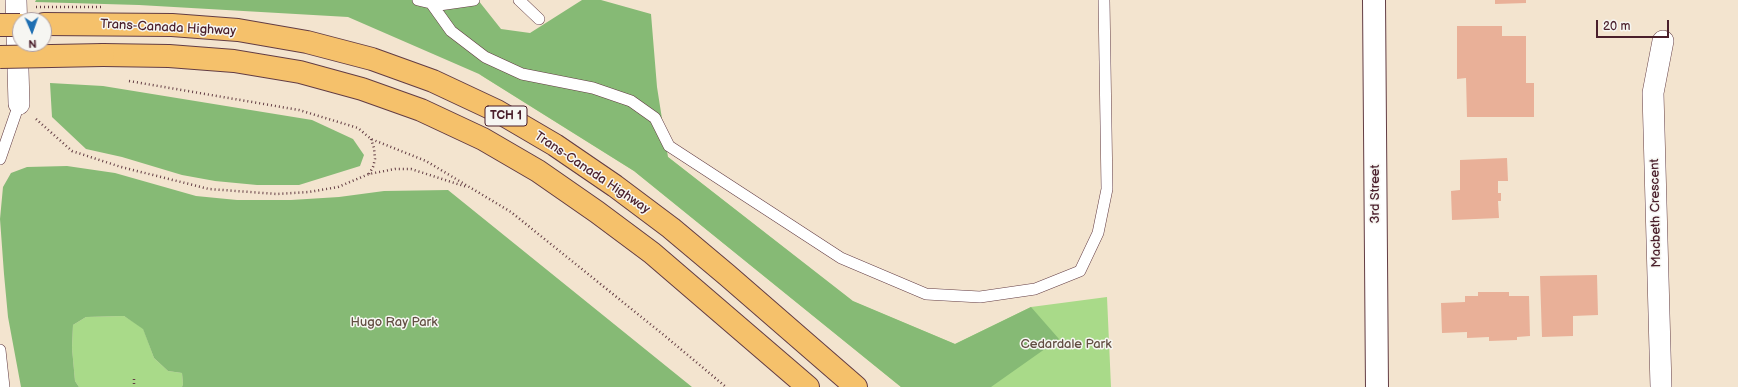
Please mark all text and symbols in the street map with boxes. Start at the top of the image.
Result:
north arrow [12,12,52,52]
scale bar [1598,12,1671,38]
street label: Trans-Canada Highway [100,17,236,39]
text: 20 m [1603,19,1630,34]
text: N [28,37,37,50]
road number: TCH 1 [485,106,527,126]
street label: Trans-Canada Highway [531,128,653,218]
street label: Macbeth Crescent [1647,158,1665,268]
street label: 3rd Street [1368,164,1384,224]
park label: Hugo Ray Park [350,315,438,331]
park label: Cedardale Park [1020,337,1112,353]

